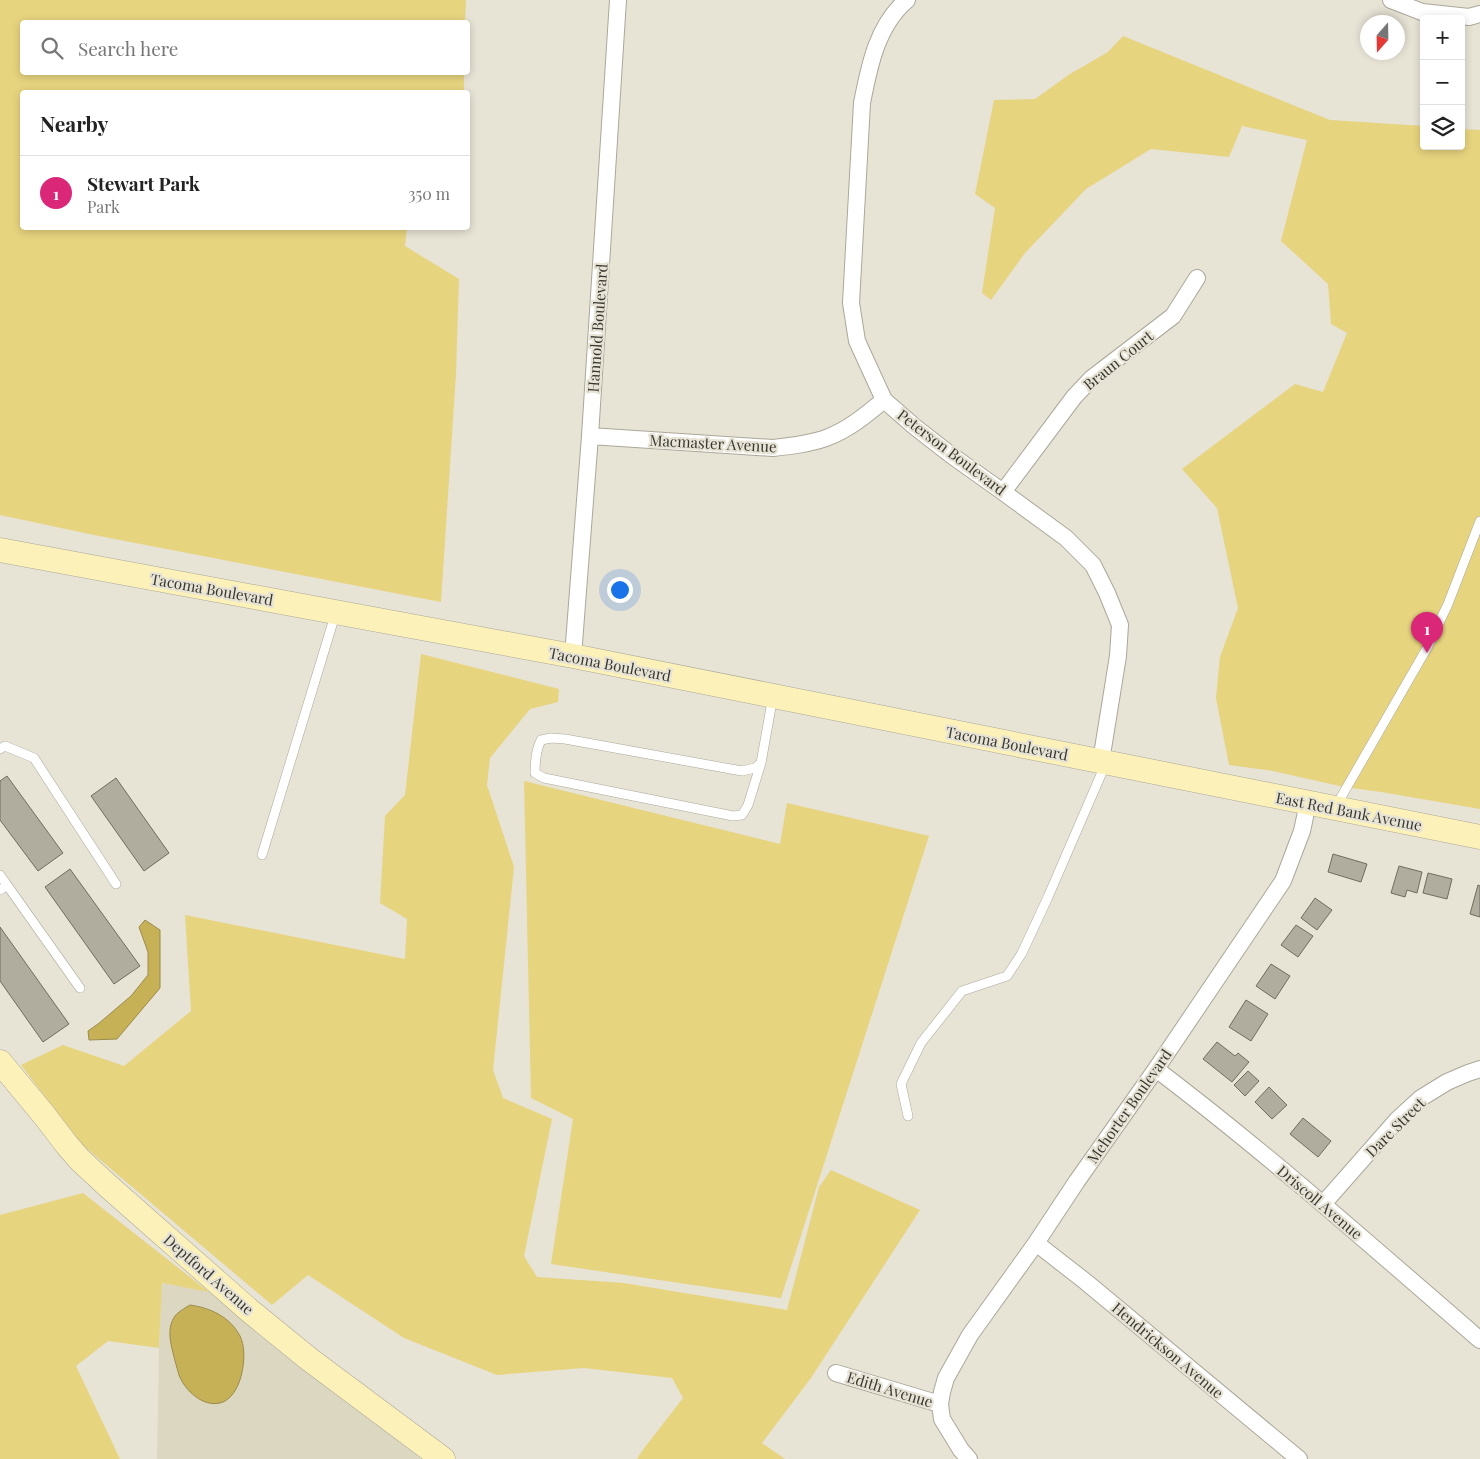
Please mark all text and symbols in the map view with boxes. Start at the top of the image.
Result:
north arrow [1360,15,1405,60]
map controls [1420,15,1465,150]
button: + [1420,15,1465,60]
search box [20,20,470,75]
icon: search [38,34,66,62]
text: Search here [78,35,178,61]
button: − [1420,60,1465,105]
button: layers [1420,105,1465,150]
text: Nearby [40,109,109,137]
text: Stewart Park [87,170,200,196]
text: 1 [53,183,59,204]
text: 350 m [408,183,450,204]
text: Park [87,196,120,217]
street label: Hannold Boulevard [583,263,611,393]
street label: Braun Court [1079,325,1157,394]
street label: Peterson Boulevard [894,405,1011,500]
street label: Macmaster Avenue [649,430,777,456]
street label: Tacoma Boulevard [149,568,275,610]
your location [607,577,633,603]
pin: 1 [1411,612,1443,653]
street label: Tacoma Boulevard [547,642,673,686]
street label: Tacoma Boulevard [944,721,1070,765]
street label: East Red Bank Avenue [1274,787,1424,835]
street label: Mehorter Boulevard [1082,1045,1176,1167]
street label: Dare Street [1361,1092,1430,1161]
street label: Driscoll Avenue [1273,1160,1367,1244]
street label: Deptford Avenue [160,1229,258,1319]
street label: Hendrickson Avenue [1108,1297,1228,1403]
street label: Edith Avenue [844,1366,936,1412]

